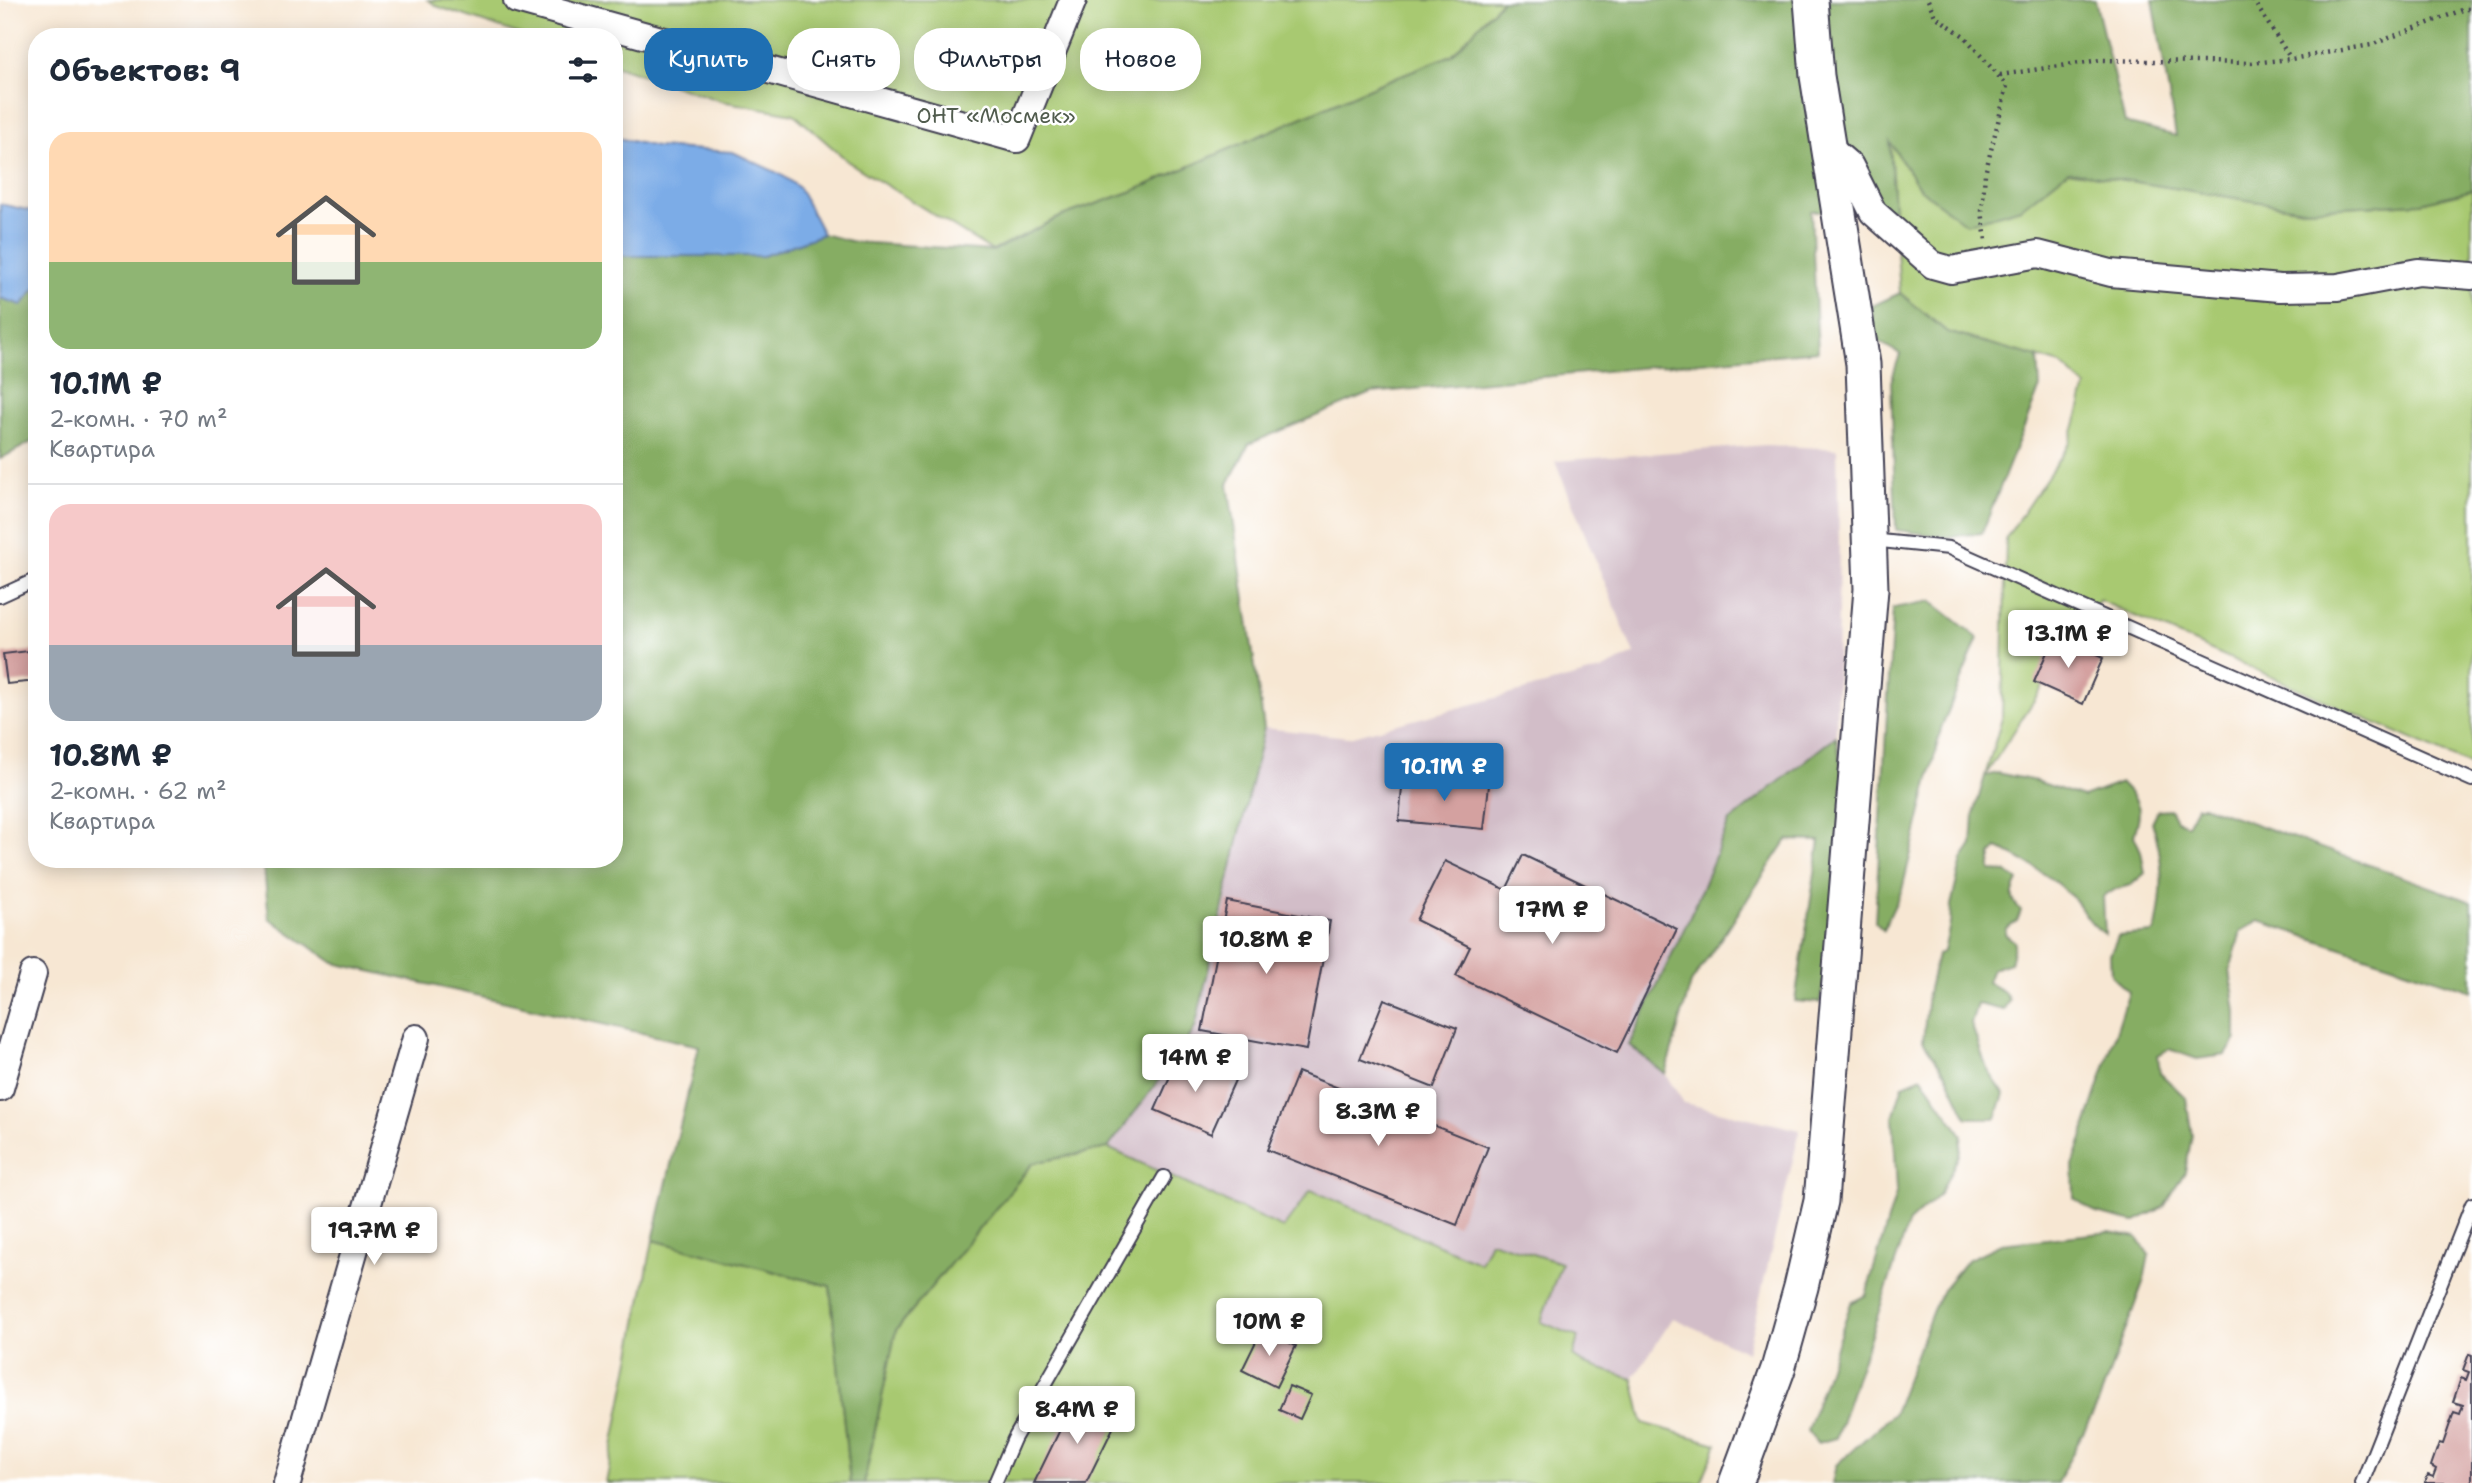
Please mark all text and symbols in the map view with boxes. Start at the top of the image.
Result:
chip: Купить [644,28,773,91]
chip: Снять [787,28,900,91]
chip: Фильтры [914,28,1066,91]
chip: Новое [1080,28,1201,91]
text: Объектов: 9 [49,50,241,91]
icon: filters [564,51,602,89]
park label: ОНТ «Мосмек» [916,102,1076,130]
icon: home [263,177,389,303]
text: 10.1M ₽ [49,363,162,404]
text: 2-комн. · 70 m² [49,404,228,434]
text: Квартира [49,434,155,464]
icon: home [263,549,389,675]
pin: 13.1M ₽ [2003,610,2133,670]
text: 13.1M ₽ [2024,618,2112,648]
text: 10.8M ₽ [49,735,172,776]
pin: 10.1M ₽ [1379,744,1509,803]
text: 10.1M ₽ [1400,751,1488,781]
text: 2-комн. · 62 m² [49,776,227,806]
text: Квартира [49,806,155,836]
pin: 17M ₽ [1503,886,1601,946]
text: 17M ₽ [1515,894,1589,924]
pin: 10.8M ₽ [1201,916,1331,976]
text: 10.8M ₽ [1219,924,1313,954]
pin: 14M ₽ [1146,1034,1244,1094]
text: 14M ₽ [1158,1042,1232,1072]
pin: 8.3M ₽ [1321,1088,1435,1148]
text: 8.3M ₽ [1335,1096,1421,1126]
pin: 19.7M ₽ [309,1208,439,1267]
text: 19.7M ₽ [327,1215,421,1245]
pin: 10M ₽ [1220,1298,1318,1358]
text: 10M ₽ [1232,1306,1306,1336]
pin: 8.4M ₽ [1020,1386,1134,1446]
text: 8.4M ₽ [1035,1394,1119,1424]

